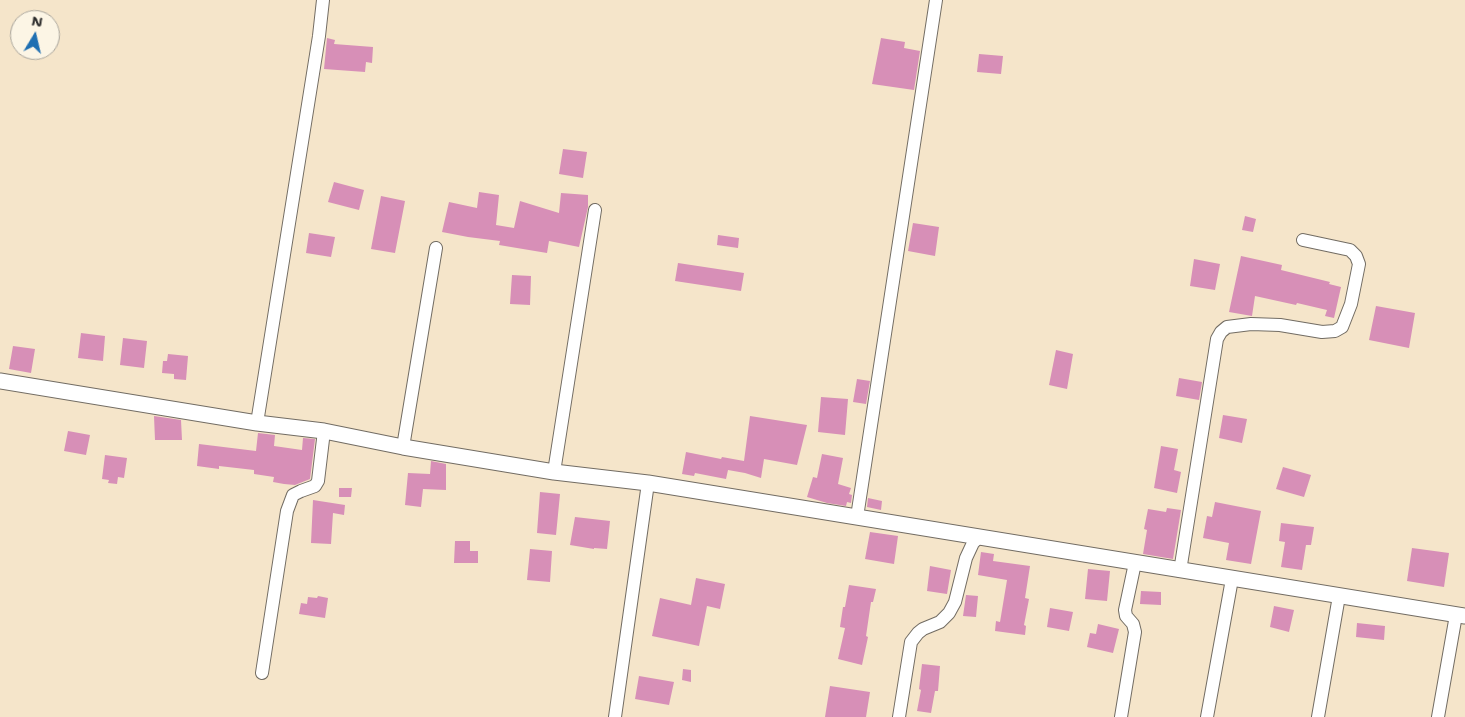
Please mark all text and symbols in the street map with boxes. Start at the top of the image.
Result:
north arrow [10,10,60,60]
text: N [30,11,44,31]

